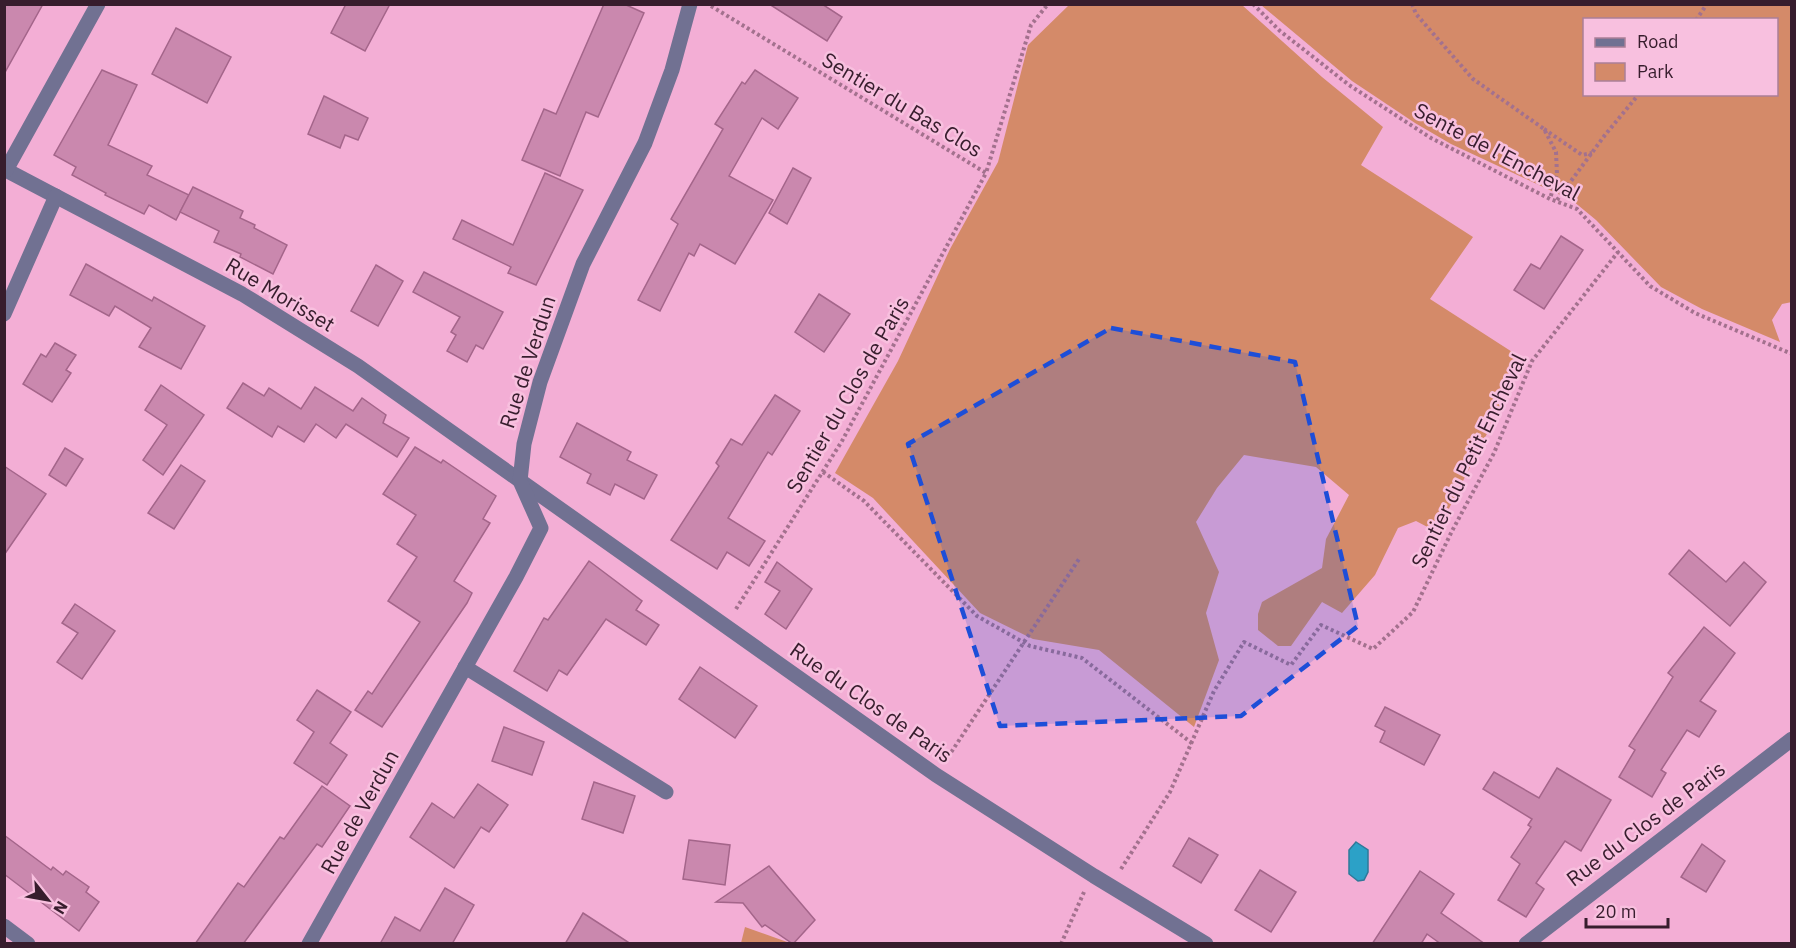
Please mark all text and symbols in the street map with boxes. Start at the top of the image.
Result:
legend [1583,18,1778,96]
text: Road [1637,30,1678,53]
street label: Sentier du Bas Clos [817,45,988,163]
text: Park [1637,60,1674,83]
street label: Sente de l'Encheval [1410,96,1586,207]
street label: Rue Morisset [221,251,340,338]
street label: Sentier du Clos de Paris [779,291,915,498]
street label: Rue de Verdun [492,292,562,432]
street label: Sentier du Petit Encheval [1404,348,1532,572]
street label: Rue du Clos de Paris [785,636,958,769]
street label: Rue de Verdun [313,744,405,879]
street label: Rue du Clos de Paris [1560,754,1731,892]
north arrow [18,870,78,930]
scale bar [1586,891,1668,929]
text: N [49,898,72,918]
text: 20 m [1595,900,1637,923]

